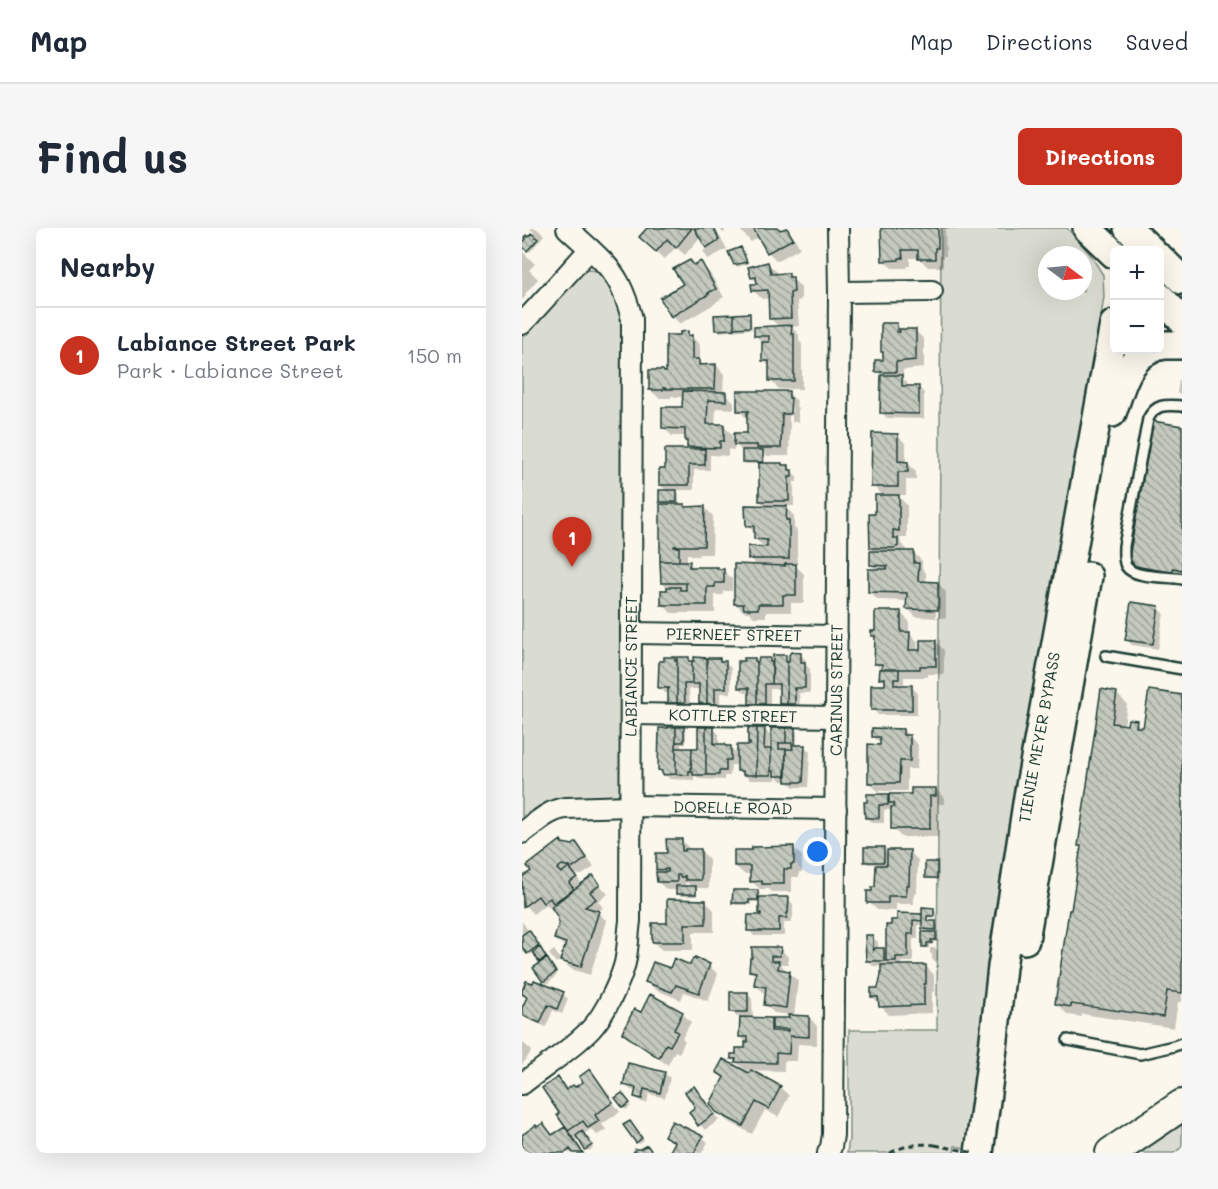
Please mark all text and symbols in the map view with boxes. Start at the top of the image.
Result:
text: Map [30,23,87,59]
text: Map [910,28,953,55]
text: Directions [986,28,1093,55]
text: Saved [1126,28,1188,55]
button: Directions [1018,128,1182,185]
text: Find us [36,129,188,184]
north arrow [1038,246,1092,300]
map controls [1110,246,1164,354]
button: + [1110,246,1164,300]
text: Nearby [60,250,155,284]
button: − [1110,300,1164,354]
text: Labiance Street Park [117,328,356,357]
text: 1 [75,342,84,368]
text: 150 m [407,342,462,368]
text: Park · Labiance Street [117,357,343,383]
pin: 1 [553,518,592,567]
street label: LABIANCE STREET [620,596,641,737]
street label: PIERNEEF STREET [666,622,802,645]
street label: CARINUS STREET [825,624,847,756]
street label: TIENIE MEYER BYPASS [1013,650,1064,824]
street label: KOTTLER STREET [668,704,798,726]
street label: DORELLE ROAD [673,796,792,818]
your location [803,837,832,866]

